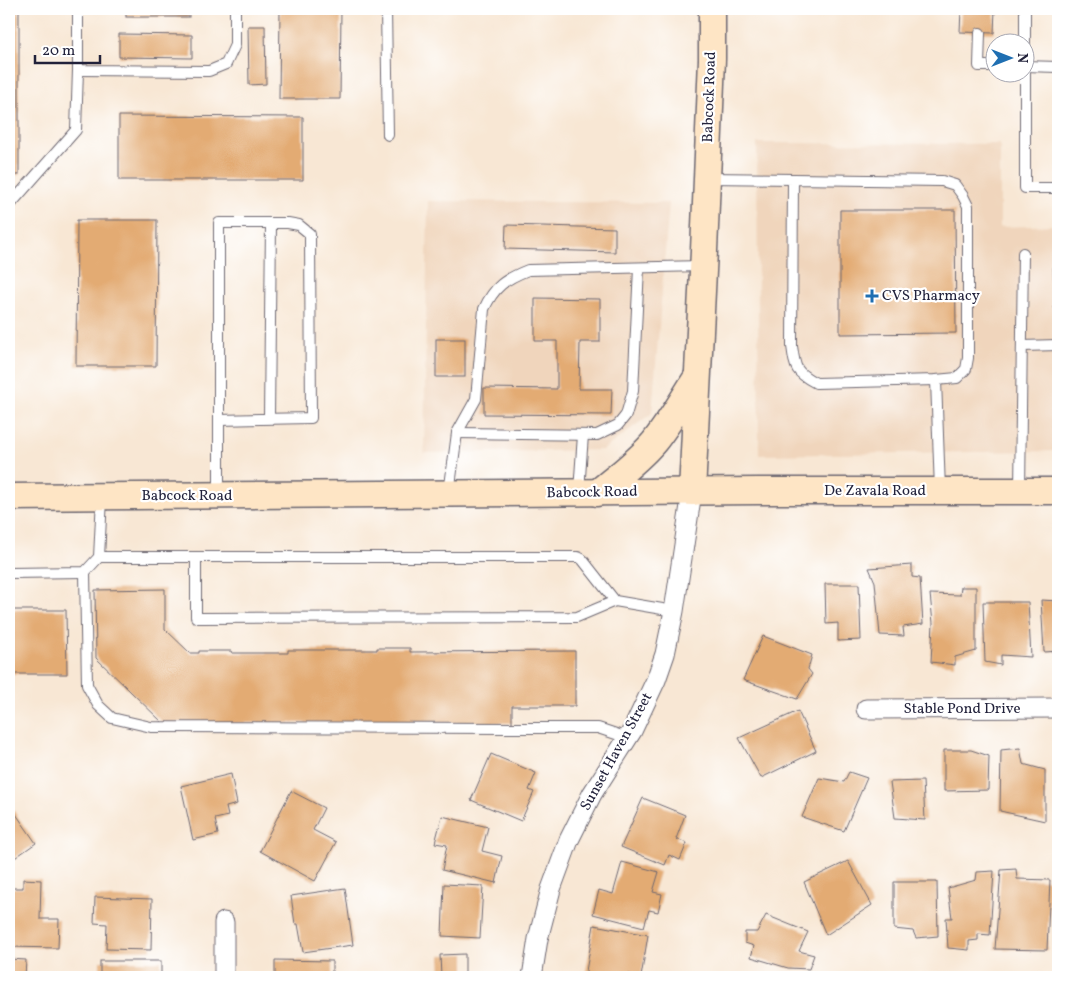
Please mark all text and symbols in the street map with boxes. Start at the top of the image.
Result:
scale bar [35,32,100,64]
north arrow [984,32,1034,82]
text: 20 m [42,41,75,62]
street label: Babcock Road [698,51,722,143]
text: N [1012,53,1031,63]
place label: CVS Pharmacy [882,286,980,307]
marker: CVS Pharmacy [866,290,878,302]
street label: De Zavala Road [824,481,926,502]
street label: Babcock Road [546,482,638,504]
street label: Babcock Road [141,486,233,507]
street label: Sunset Haven Street [576,689,658,815]
street label: Stable Pond Drive [903,699,1021,720]

